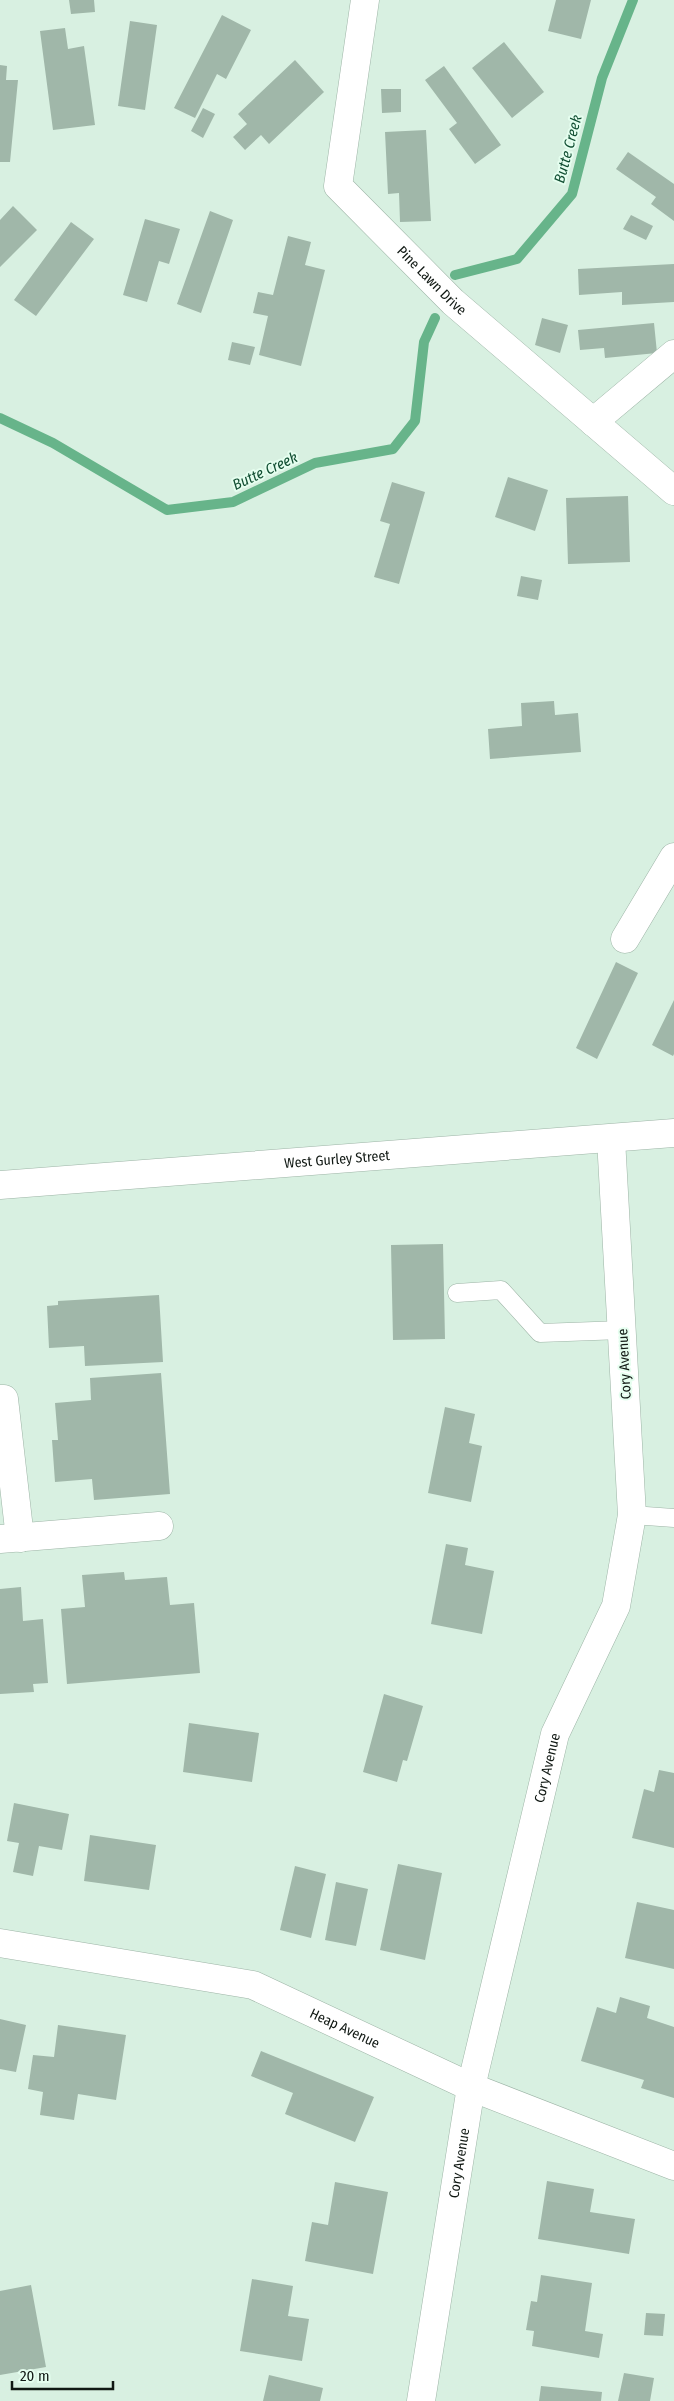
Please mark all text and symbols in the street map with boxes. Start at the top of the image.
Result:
water label: Butte Creek [550,112,586,185]
street label: Pine Lawn Drive [393,243,470,319]
water label: Butte Creek [230,448,301,494]
street label: West Gurley Street [284,1147,391,1172]
street label: Cory Avenue [614,1328,635,1400]
street label: Cory Avenue [531,1732,564,1804]
street label: Heap Avenue [307,2005,382,2052]
street label: Cory Avenue [445,2127,473,2199]
scale bar [12,2358,114,2390]
text: 20 m [20,2367,50,2385]

